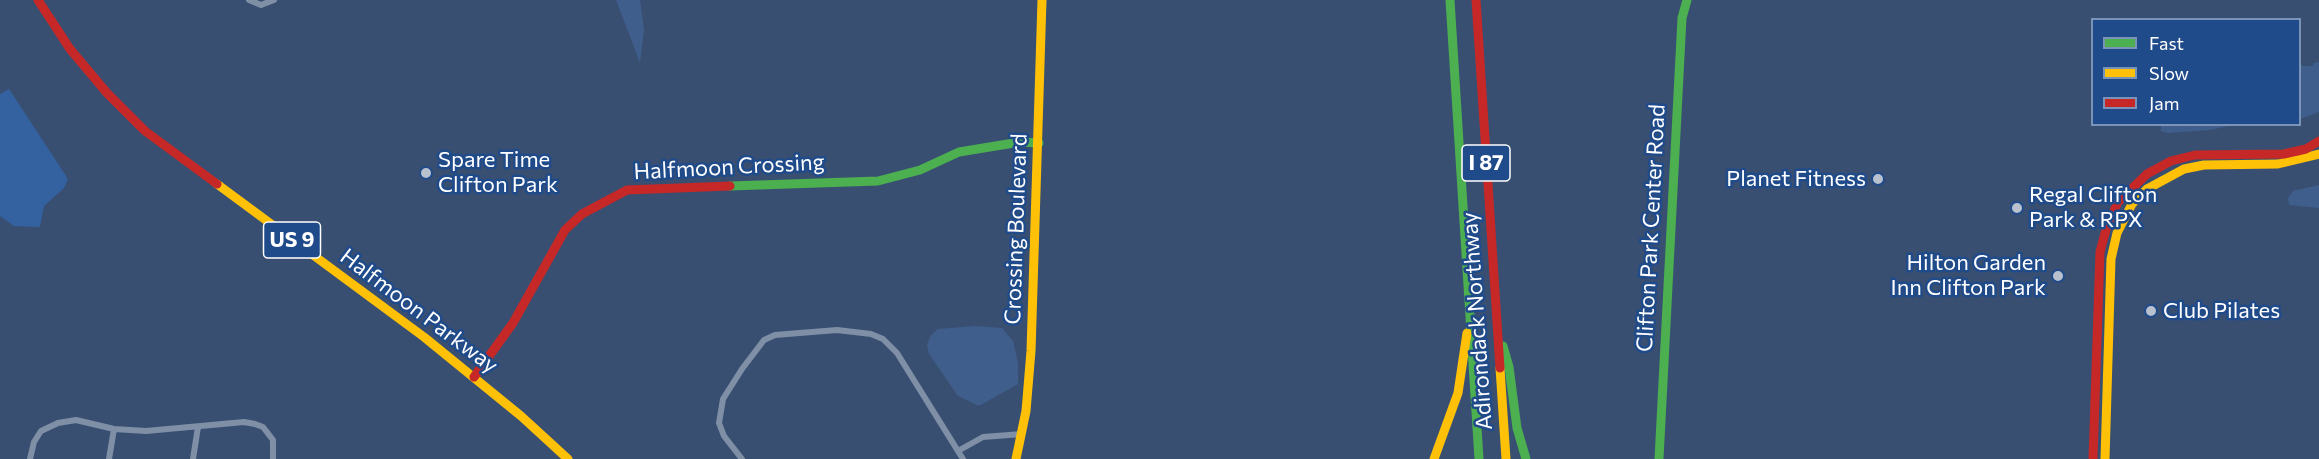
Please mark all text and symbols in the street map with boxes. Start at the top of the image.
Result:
legend [2091,18,2301,126]
text: Fast [2149,32,2184,54]
text: Slow [2149,62,2189,84]
text: Jam [2149,92,2179,114]
street label: Clifton Park Center Road [1631,103,1671,353]
street label: Crossing Boulevard [999,133,1033,325]
road number: I 87 [1462,145,1510,181]
place label: Spare Time Clifton Park [438,147,558,198]
street label: Halfmoon Crossing [633,149,825,185]
marker: Spare Time Clifton Park [419,166,433,180]
place label: Planet Fitness [1726,166,1866,192]
marker: Planet Fitness [1871,172,1885,186]
place label: Regal Clifton Park & RPX [2029,182,2157,234]
marker: Regal Clifton Park & RPX [2010,201,2024,215]
street label: Adirondack Northway [1456,211,1498,431]
road number: US 9 [264,222,320,258]
street label: Halfmoon Parkway [335,243,503,379]
place label: Hilton Garden Inn Clifton Park [1891,250,2046,302]
marker: Hilton Garden Inn Clifton Park [2051,269,2065,283]
place label: Club Pilates [2163,298,2280,324]
marker: Club Pilates [2144,304,2158,318]

